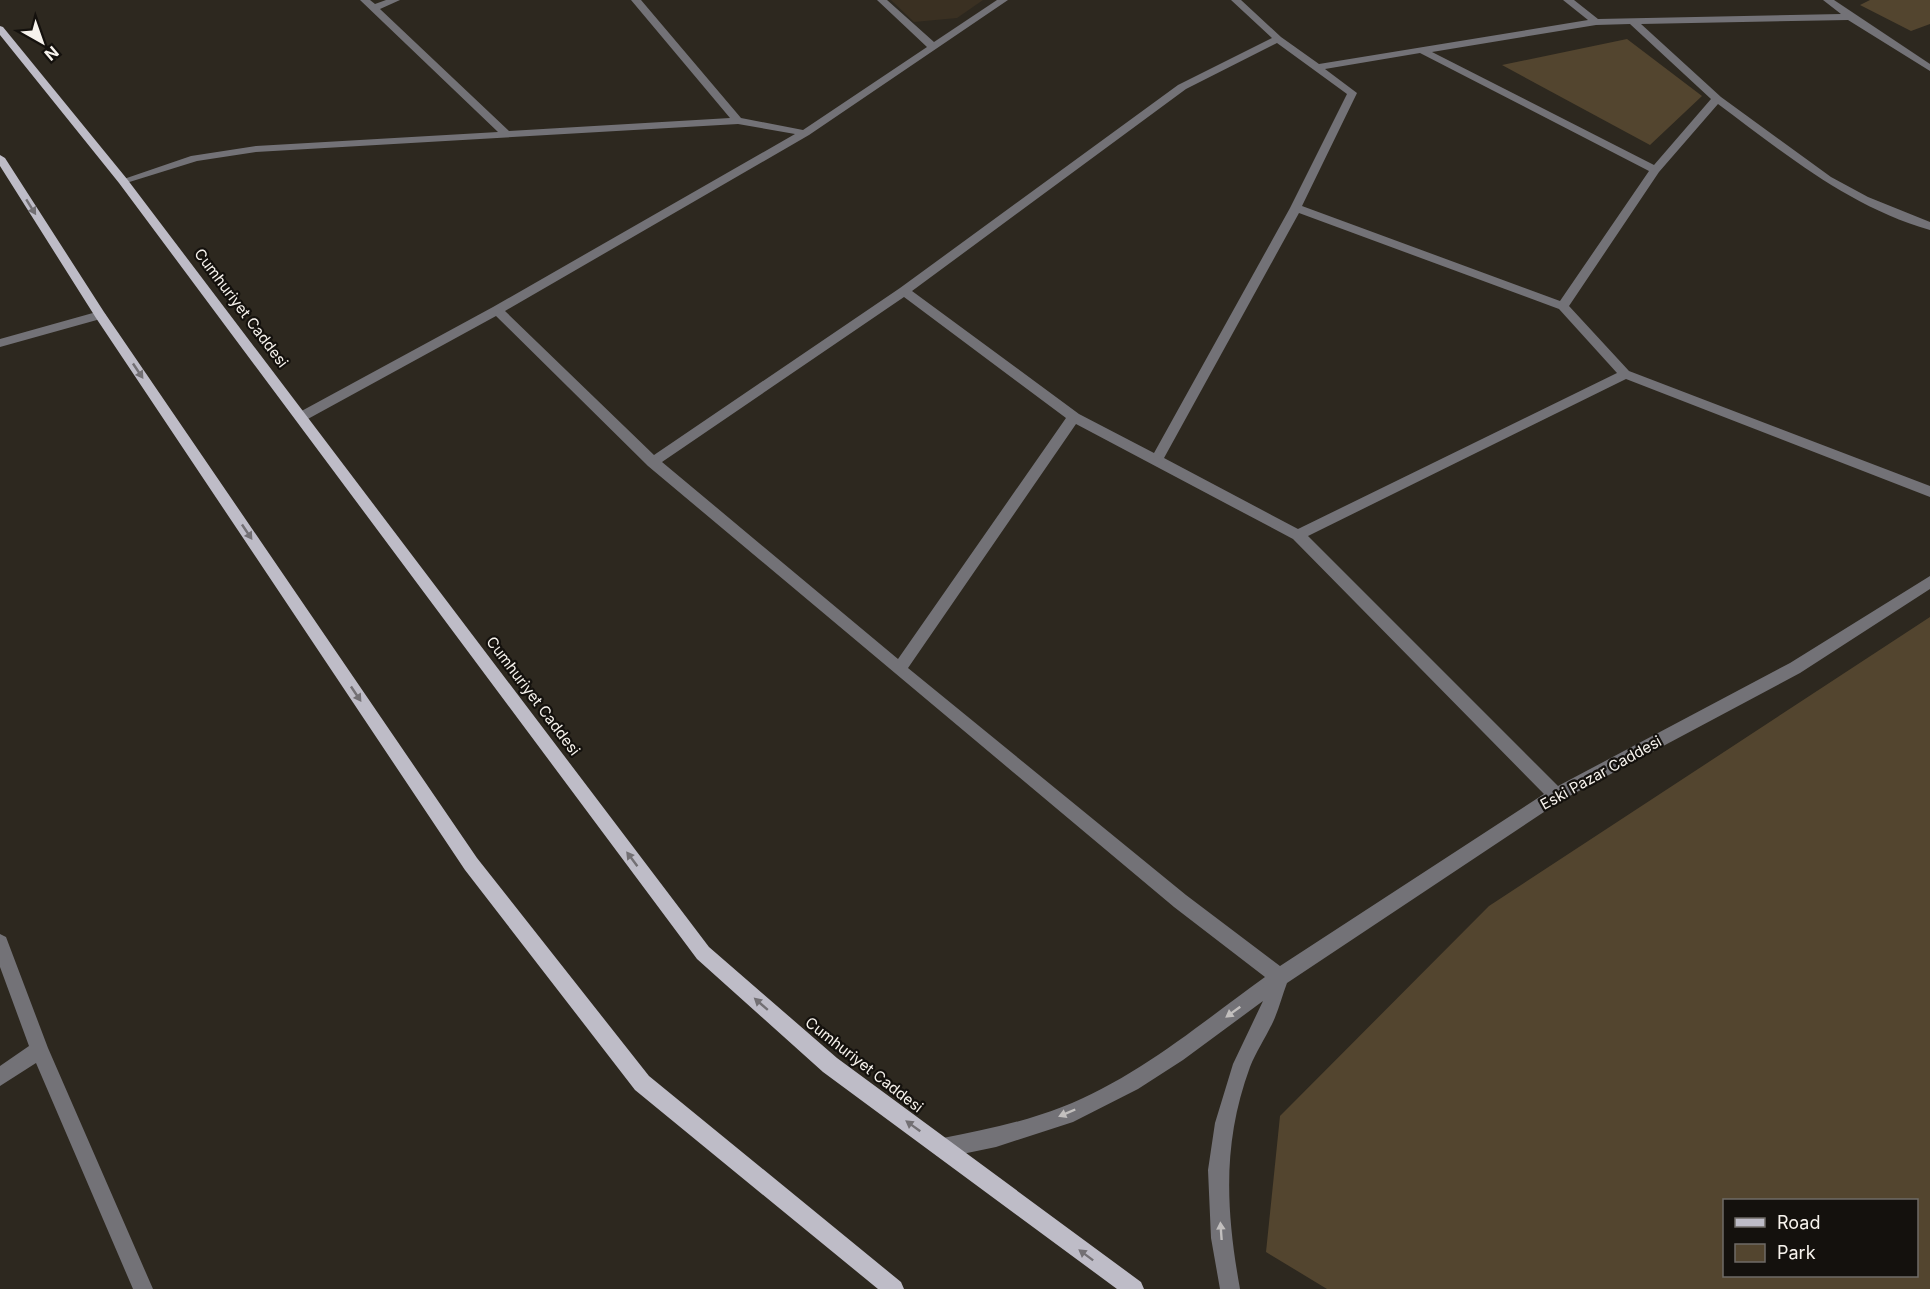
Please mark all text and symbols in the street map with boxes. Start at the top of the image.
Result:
north arrow [12,12,72,72]
text: N [41,42,63,65]
one-way arrow [26,199,37,216]
street label: Cumhuriyet Caddesi [190,244,292,371]
one-way arrow [132,363,143,379]
one-way arrow [241,524,253,540]
street label: Cumhuriyet Caddesi [482,632,584,759]
one-way arrow [350,686,361,702]
street label: Eski Pazar Caddesi [1537,731,1665,814]
one-way arrow [626,852,638,868]
one-way arrow [754,998,769,1011]
one-way arrow [1225,1006,1241,1018]
street label: Cumhuriyet Caddesi [802,1013,927,1117]
one-way arrow [1059,1109,1076,1118]
one-way arrow [905,1120,921,1132]
legend [1723,1199,1918,1277]
text: Road [1777,1212,1820,1233]
one-way arrow [1217,1222,1226,1241]
text: Park [1777,1242,1816,1263]
one-way arrow [1079,1249,1095,1261]

